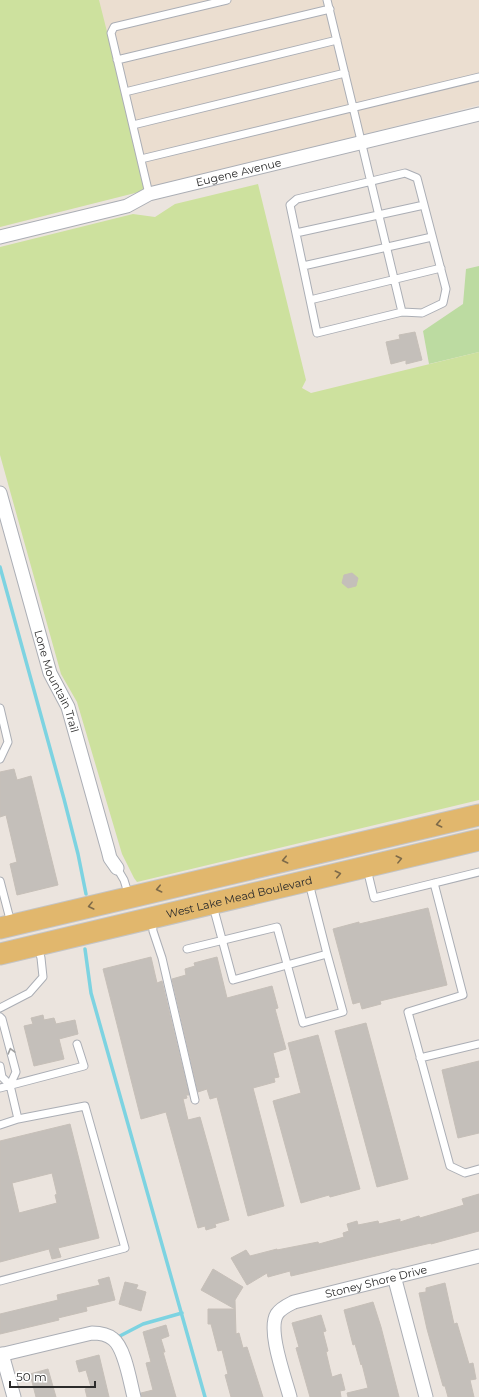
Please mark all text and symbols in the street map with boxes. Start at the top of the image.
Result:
street label: Eugene Avenue [194,155,283,189]
street label: Lone Mountain Trail [31,628,82,734]
one-way arrow [436,819,442,827]
one-way arrow [282,855,288,863]
one-way arrow [395,855,402,864]
one-way arrow [334,870,341,878]
street label: West Lake Mead Boulevard [165,873,314,921]
one-way arrow [156,885,162,893]
one-way arrow [88,901,94,909]
one-way arrow [7,1048,15,1054]
street label: Stoney Shore Drive [324,1262,429,1301]
scale bar [10,1363,95,1389]
text: 50 m [16,1369,47,1384]

